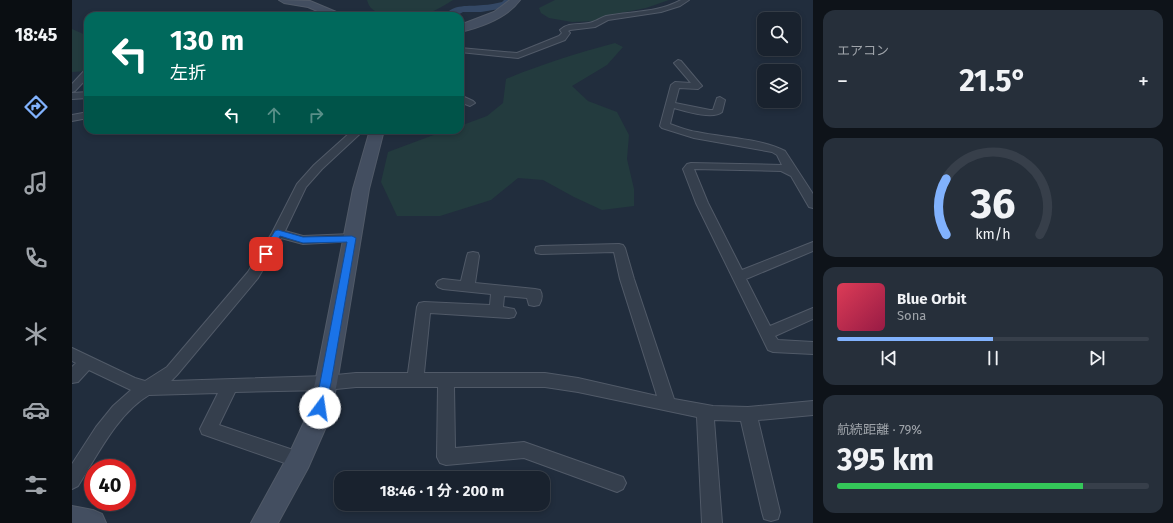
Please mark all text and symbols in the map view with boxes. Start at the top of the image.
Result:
map controls [757,12,801,108]
button: search [757,12,801,56]
text: 18:45 [15,24,57,46]
text: 130 m [170,24,244,57]
icon: left [104,28,156,80]
text: エアコン [837,43,889,58]
text: 左折 [170,62,206,84]
text: 21.5° [959,63,1027,99]
button: layers [757,64,801,108]
text: − [837,68,848,95]
text: + [1138,68,1149,95]
icon: directions [22,93,50,121]
icon: left [221,104,243,126]
icon: ahead [263,104,285,126]
icon: right [305,104,327,126]
icon: music [22,169,50,197]
text: 36 [969,179,1016,229]
text: km/h [975,226,1011,243]
pin [249,237,283,271]
icon: arrive [255,243,277,265]
icon: phone [22,244,50,272]
text: Blue Orbit [897,290,966,308]
text: Sona [897,308,926,323]
icon: climate [22,320,50,348]
icon: previous [878,347,900,369]
icon: pause [982,347,1004,369]
icon: next [1086,347,1108,369]
position arrow [299,387,341,429]
icon: car [22,396,50,424]
text: 航続距離 · 79% [837,422,922,437]
text: 395 km [837,442,934,478]
speed limit sign: 40 [84,459,136,511]
icon: filters [22,471,50,499]
text: 18:46 · 1 分 · 200 m [380,482,504,500]

